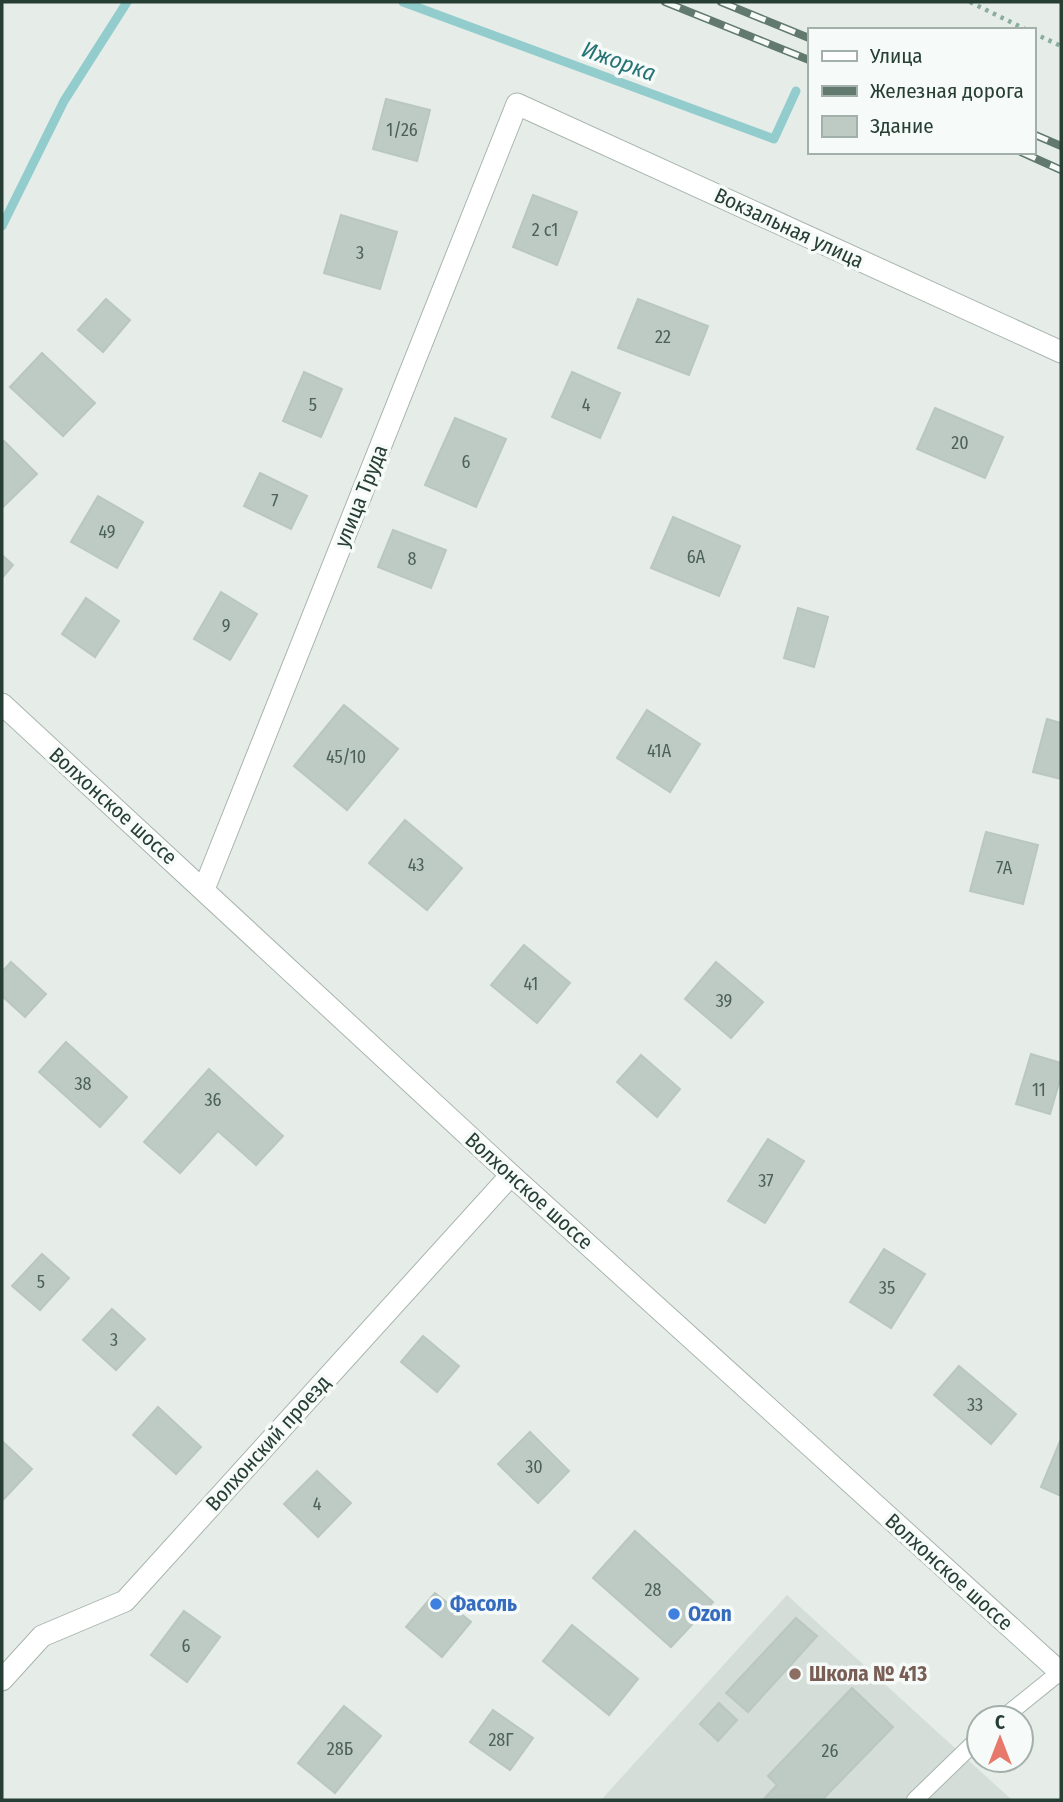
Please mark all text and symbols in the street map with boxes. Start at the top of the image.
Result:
legend [808,28,1035,154]
water label: Ижорка [578,35,660,87]
text: Улица [869,43,923,69]
text: Железная дорога [870,78,1024,104]
text: Здание [870,113,934,139]
house number: 1/26 [386,119,418,141]
street label: Вокзальная улица [710,182,868,274]
house number: 2 с1 [532,219,558,241]
house number: 3 [356,242,364,264]
house number: 22 [655,326,671,348]
house number: 5 [309,394,317,416]
house number: 4 [582,394,591,416]
house number: 20 [951,432,969,454]
street label: улица Труда [329,441,393,551]
house number: 6 [462,451,471,473]
house number: 7 [271,490,279,512]
house number: 49 [98,521,116,543]
house number: 6А [687,546,706,568]
house number: 8 [408,548,417,570]
house number: 9 [222,615,230,637]
house number: 41А [647,740,672,762]
street label: Волхонское шоссе [44,742,182,870]
house number: 45/10 [326,746,366,768]
house number: 43 [408,854,424,876]
house number: 7А [996,857,1013,879]
house number: 41 [524,973,538,995]
house number: 39 [716,990,732,1012]
house number: 38 [74,1073,92,1095]
house number: 11 [1032,1079,1046,1101]
house number: 36 [204,1089,222,1111]
street label: Волхонское шоссе [460,1127,598,1255]
house number: 37 [758,1170,774,1192]
house number: 5 [37,1271,45,1293]
house number: 35 [879,1277,895,1299]
house number: 3 [110,1329,118,1351]
street label: Волхонский проезд [200,1370,336,1516]
house number: 33 [967,1394,983,1416]
house number: 30 [525,1456,543,1478]
house number: 4 [313,1493,322,1515]
street label: Волхонское шоссе [880,1508,1018,1636]
house number: 28 [645,1579,661,1601]
place label: Фасоль [450,1591,517,1617]
marker: Фасоль [428,1596,444,1612]
place label: Ozon [688,1601,732,1627]
marker: Ozon [666,1606,682,1622]
house number: 6 [182,1635,191,1657]
place label: Школа № 413 [809,1661,927,1687]
marker: Школа № 413 [787,1666,803,1682]
north arrow [965,1704,1035,1774]
text: С [995,1711,1005,1734]
house number: 28Г [488,1729,514,1751]
house number: 28Б [327,1738,353,1760]
house number: 26 [822,1740,839,1762]

